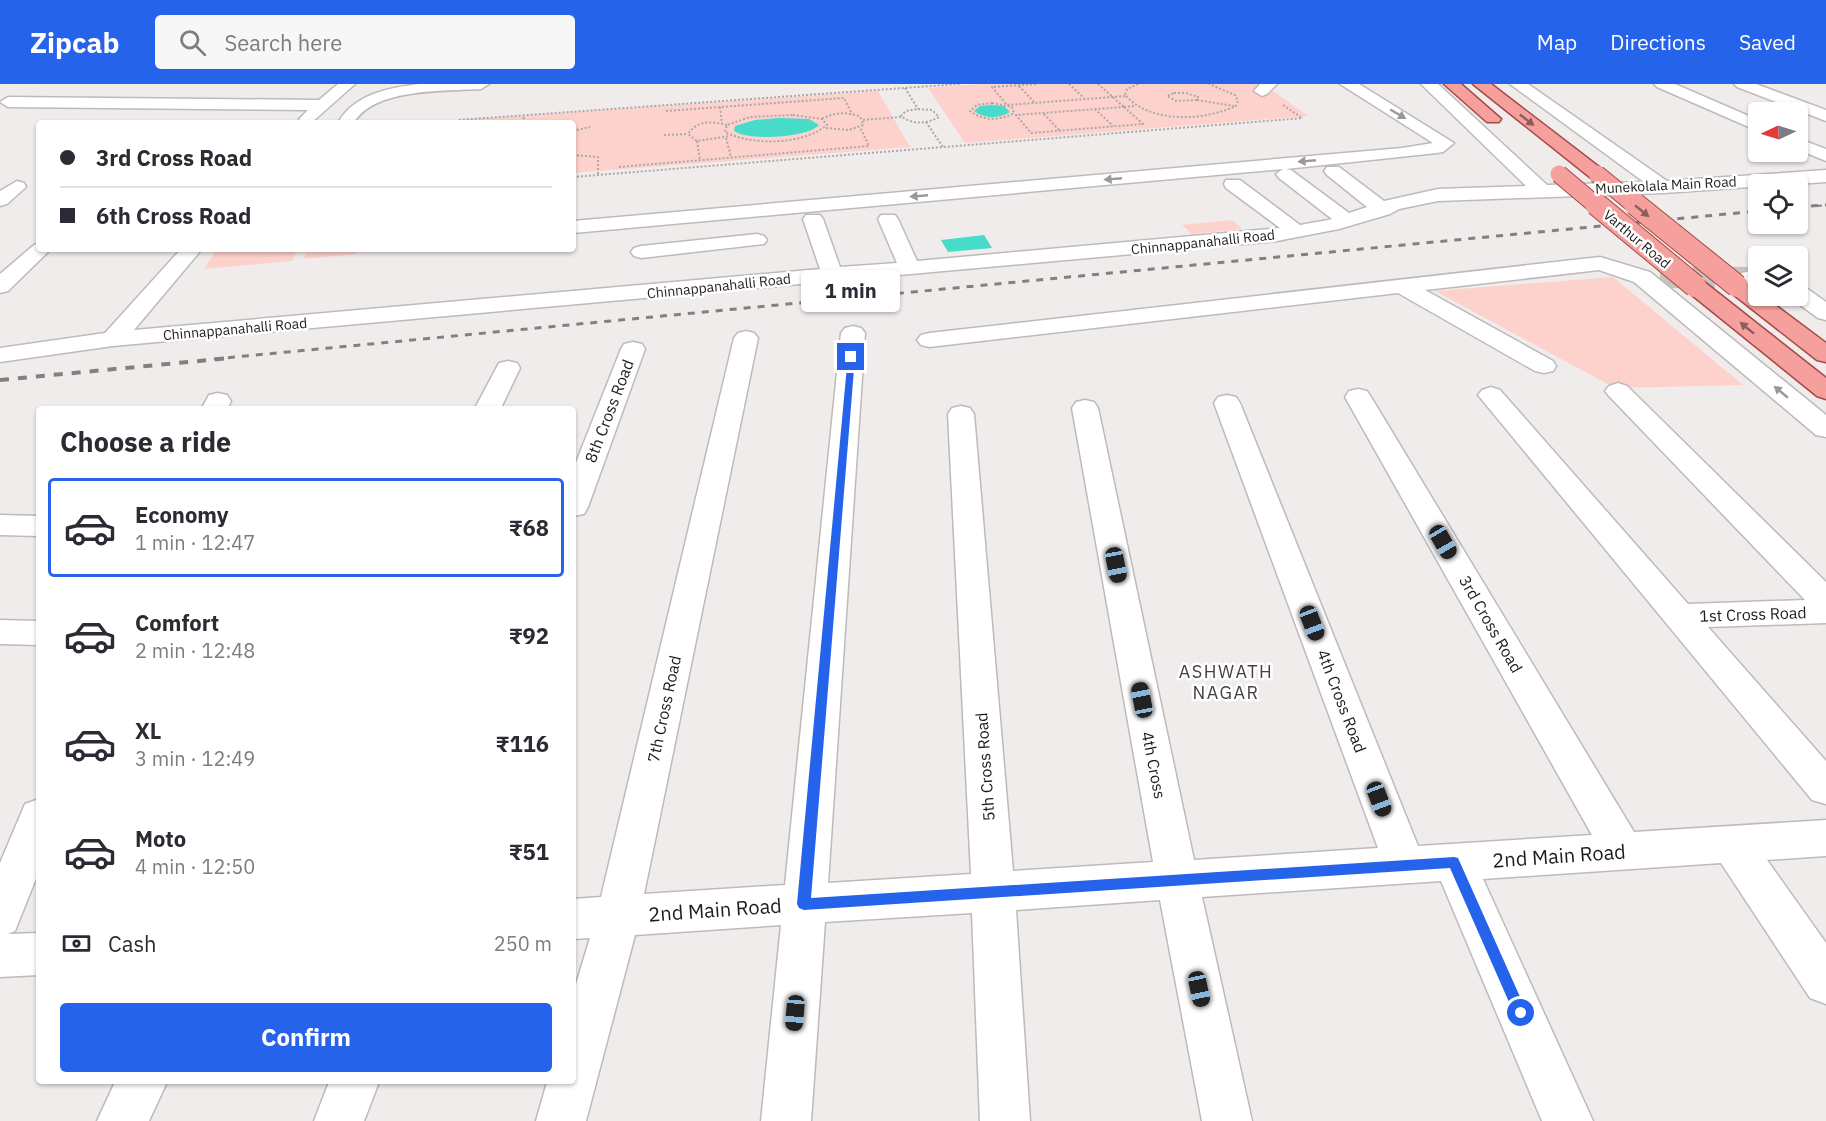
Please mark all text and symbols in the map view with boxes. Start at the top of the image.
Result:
search box [155,15,575,69]
text: Zipcab [30,24,119,61]
icon: search [176,26,209,59]
text: Search here [224,28,342,57]
text: Map [1537,28,1577,56]
text: Directions [1610,28,1706,56]
text: Saved [1739,28,1796,56]
north arrow [1748,102,1808,162]
map controls [1748,102,1808,306]
one-way arrow [1390,109,1406,120]
one-way arrow [1519,114,1534,126]
text: 3rd Cross Road [96,143,252,172]
one-way arrow [1298,156,1317,166]
street label: Munekolala Main Road [1595,172,1737,198]
one-way arrow [1103,174,1122,184]
button: locate [1748,174,1808,234]
one-way arrow [909,191,928,201]
text: 6th Cross Road [96,201,251,230]
one-way arrow [1634,204,1650,217]
street label: Varthur Road [1600,206,1674,272]
street label: Chinnappanahalli Road [1130,225,1276,259]
button: layers [1748,246,1808,306]
street label: Chinnappanahalli Road [646,269,792,303]
callout: 1 min [802,270,900,312]
text: 1 min [824,277,877,304]
street label: Chinnappanahalli Road [162,314,308,344]
one-way arrow [1740,323,1755,335]
route end [837,343,864,370]
street label: 8th Cross Road [580,357,638,465]
one-way arrow [1774,386,1789,399]
text: Choose a ride [60,424,231,459]
text: Economy [135,500,229,529]
icon: car [63,501,117,555]
text: ₹68 [509,513,549,542]
car [1426,522,1460,562]
text: 1 min · 12:47 [135,529,255,556]
car [1104,546,1128,584]
street label: 3rd Cross Road [1455,572,1527,676]
street label: 1st Cross Road [1699,602,1807,626]
car [1297,603,1327,643]
text: Comfort [135,608,219,637]
icon: car [63,609,117,663]
text: ₹92 [509,621,549,650]
text: 2 min · 12:48 [135,637,255,664]
street label: 4th Cross Road [1313,647,1371,755]
street label: 7th Cross Road [643,654,685,764]
district label: ASHWATH NAGAR [1179,660,1273,704]
car [1130,681,1154,719]
street label: 5th Cross Road [971,712,999,822]
text: XL [135,716,161,745]
icon: car [63,717,117,771]
text: ₹116 [496,729,549,758]
street label: 4th Cross [1138,730,1170,800]
text: 3 min · 12:49 [135,745,255,772]
car [1364,779,1394,819]
text: Moto [135,824,186,853]
icon: car [63,825,117,879]
text: ₹51 [509,837,549,866]
street label: 2nd Main Road [1491,837,1627,874]
text: 4 min · 12:50 [135,853,255,880]
street label: 2nd Main Road [647,891,783,928]
icon: cash [60,927,93,960]
text: Cash [108,929,157,958]
text: 250 m [494,930,552,957]
car [1186,970,1212,1008]
car [784,994,806,1032]
route start [1507,999,1534,1026]
button: Confirm [60,1003,552,1072]

